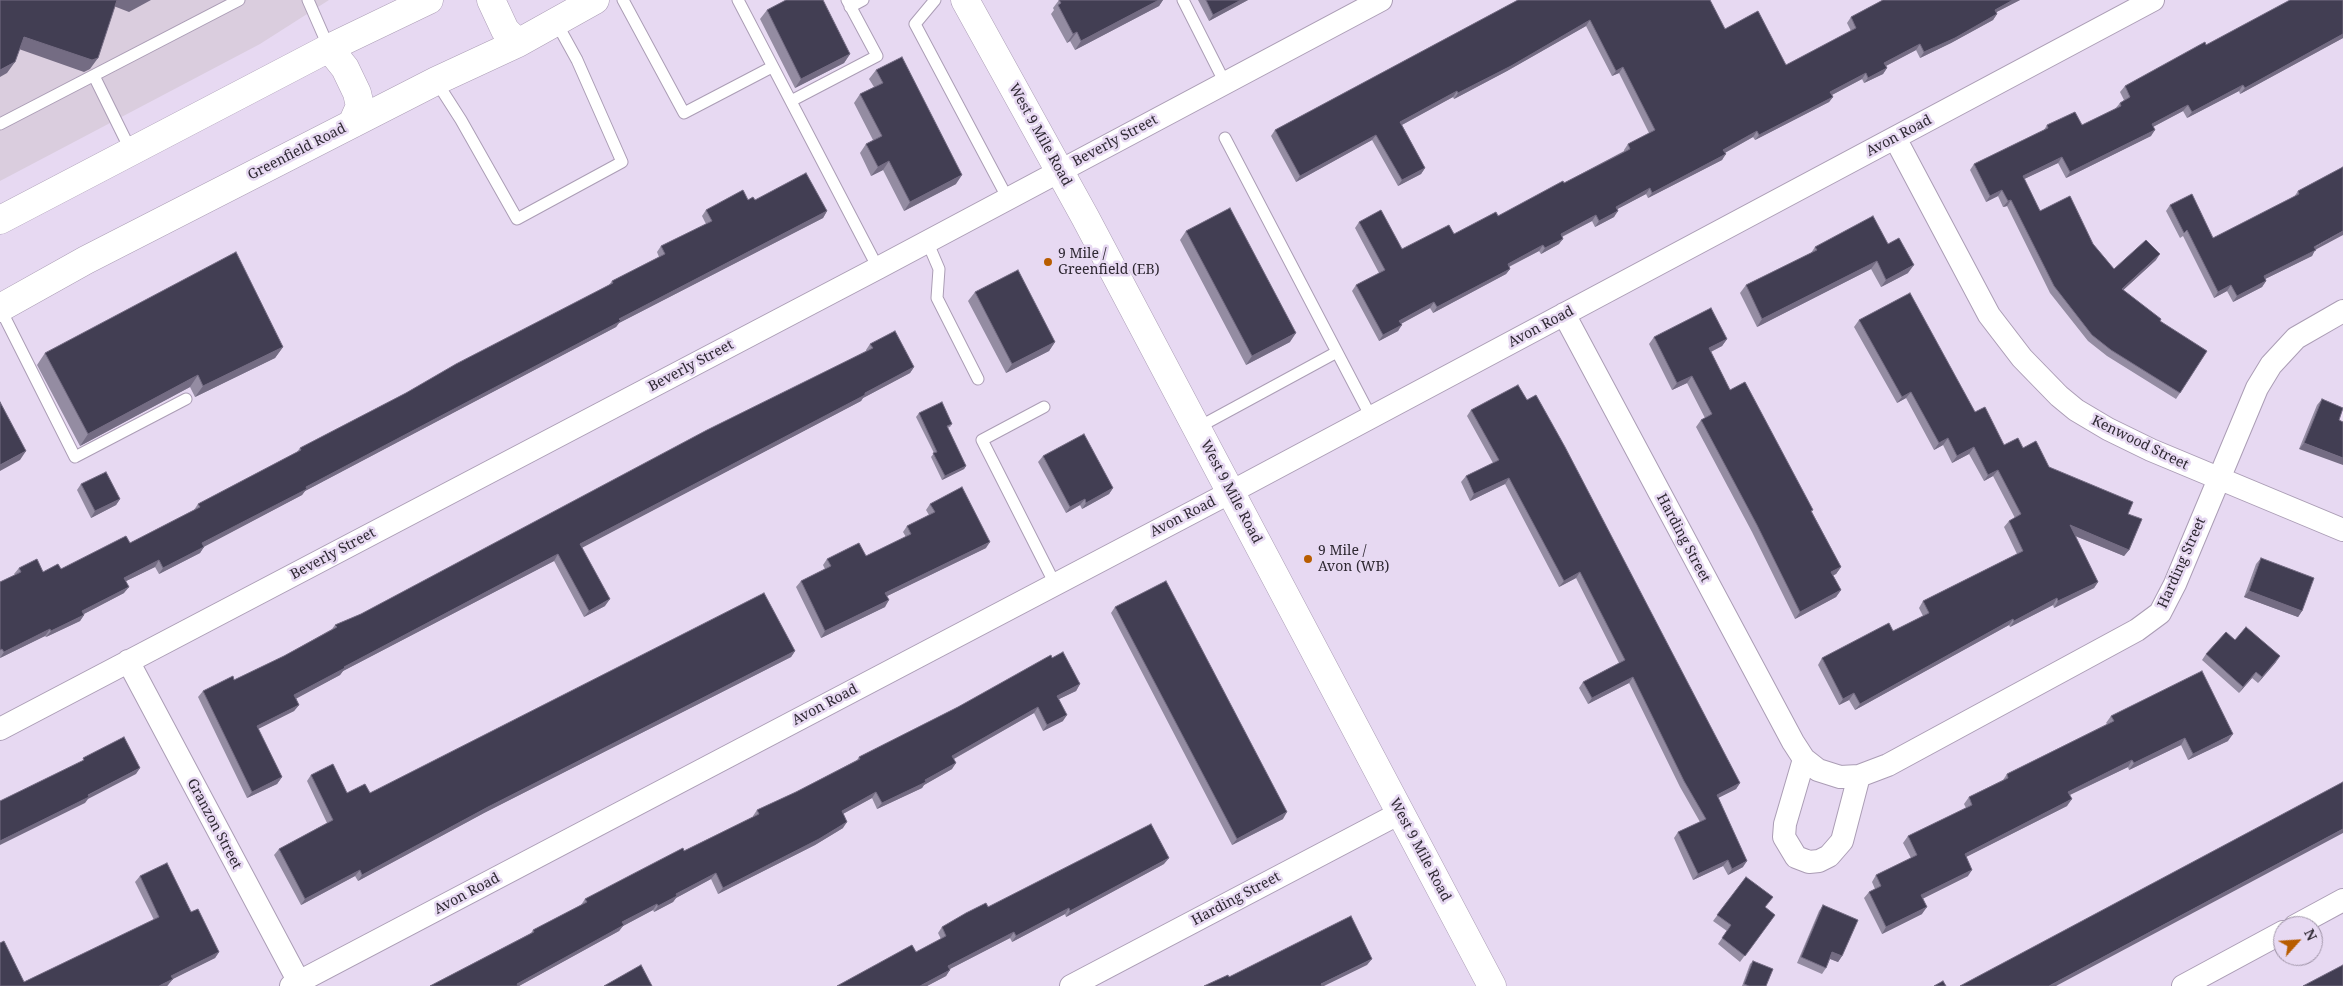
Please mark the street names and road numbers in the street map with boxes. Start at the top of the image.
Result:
street label: West 9 Mile Road [1005,81,1075,189]
street label: Beverly Street [1070,112,1160,170]
street label: Avon Road [1863,112,1935,160]
street label: Greenfield Road [245,120,349,184]
street label: Avon Road [1505,303,1577,351]
street label: Beverly Street [646,337,736,395]
street label: Kenwood Street [2089,412,2191,474]
street label: West 9 Mile Road [1197,438,1265,546]
street label: Harding Street [1653,491,1713,585]
street label: Avon Road [1147,493,1219,541]
street label: Harding Street [2154,515,2210,611]
street label: Beverly Street [288,525,378,583]
street label: Avon Road [789,681,861,729]
street label: Granzon Street [183,776,245,872]
street label: West 9 Mile Road [1386,796,1454,904]
street label: Harding Street [1189,869,1283,929]
street label: Avon Road [431,870,503,918]

